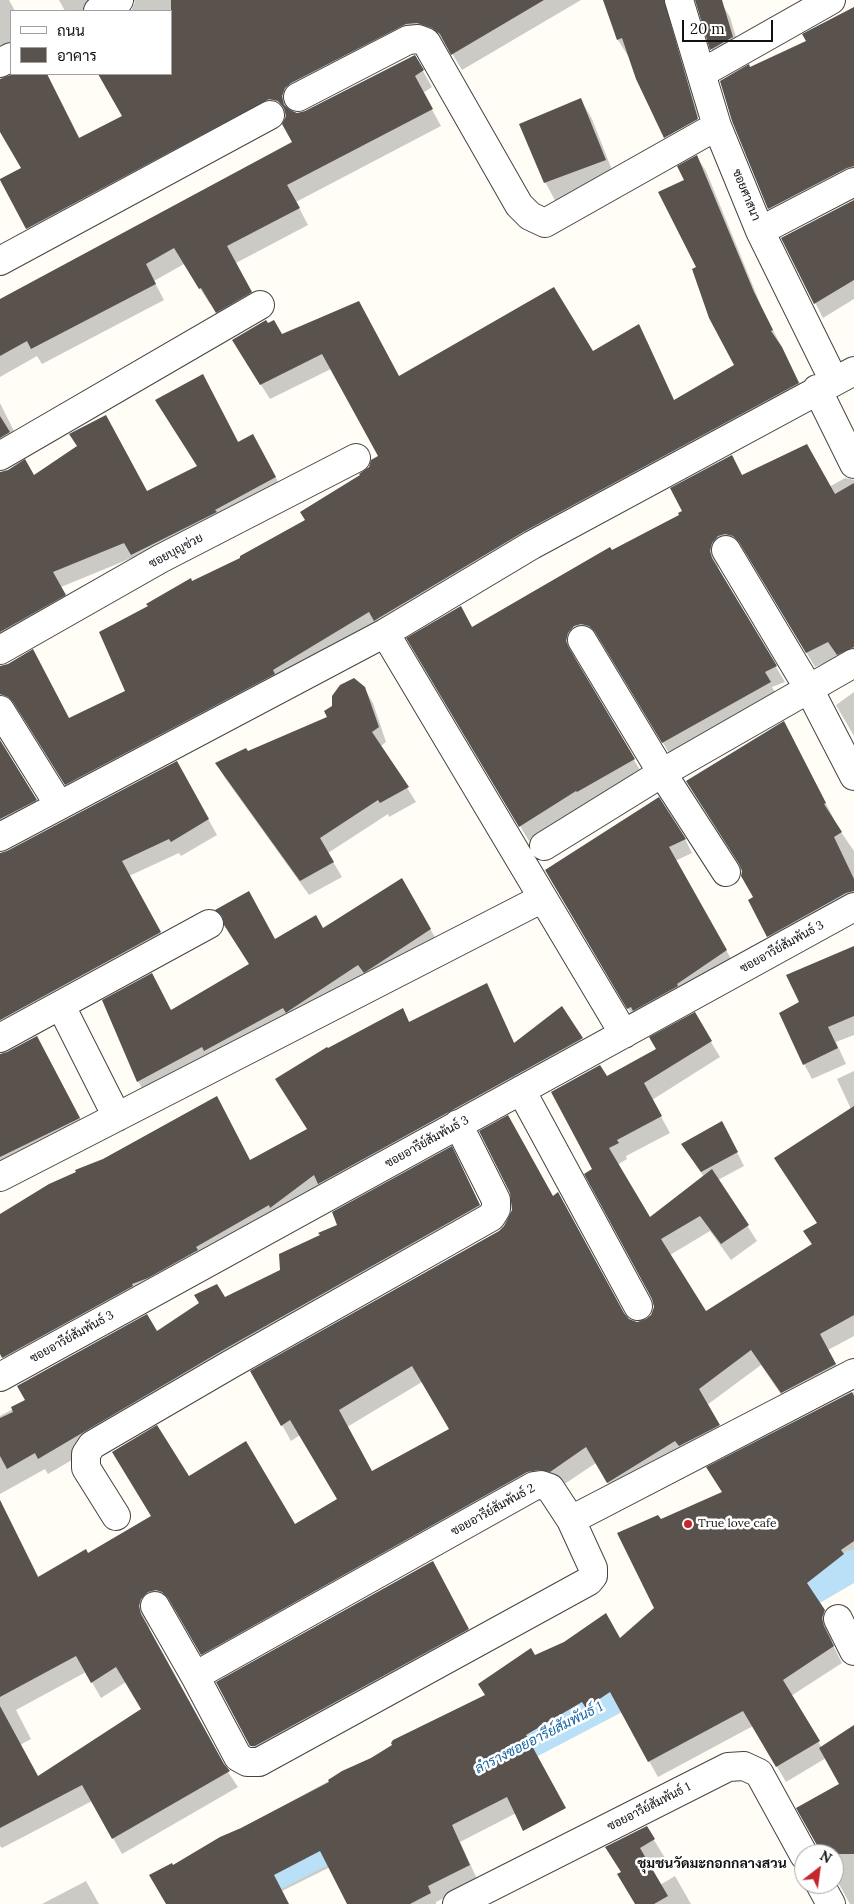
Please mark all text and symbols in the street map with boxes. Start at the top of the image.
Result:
legend [10,10,172,75]
scale bar [684,10,775,42]
text: 20 m [690,19,725,38]
text: ถนน [57,21,85,40]
text: อาคาร [57,46,97,65]
street label: ซอยศาสนา [729,167,763,223]
street label: ซอยบุญช่วย [146,531,206,571]
street label: ซอยอารีย์สัมพันธ์ 3 [737,918,827,976]
street label: ซอยอารีย์สัมพันธ์ 3 [382,1113,472,1171]
street label: ซอยอารีย์สัมพันธ์ 3 [27,1308,117,1366]
street label: ซอยอารีย์สัมพันธ์ 2 [449,1481,537,1539]
place label: True love cafe [698,1517,776,1531]
marker: True love cafe [682,1518,694,1530]
water label: ลำรางซอยอารีย์สัมพันธ์ 1 [472,1698,606,1778]
street label: ซอยอารีย์สัมพันธ์ 1 [605,1780,693,1834]
north arrow [794,1844,844,1894]
text: N [817,1846,835,1867]
district label: ชุมชนวัดมะกอกกลางสวน [637,1856,787,1872]

